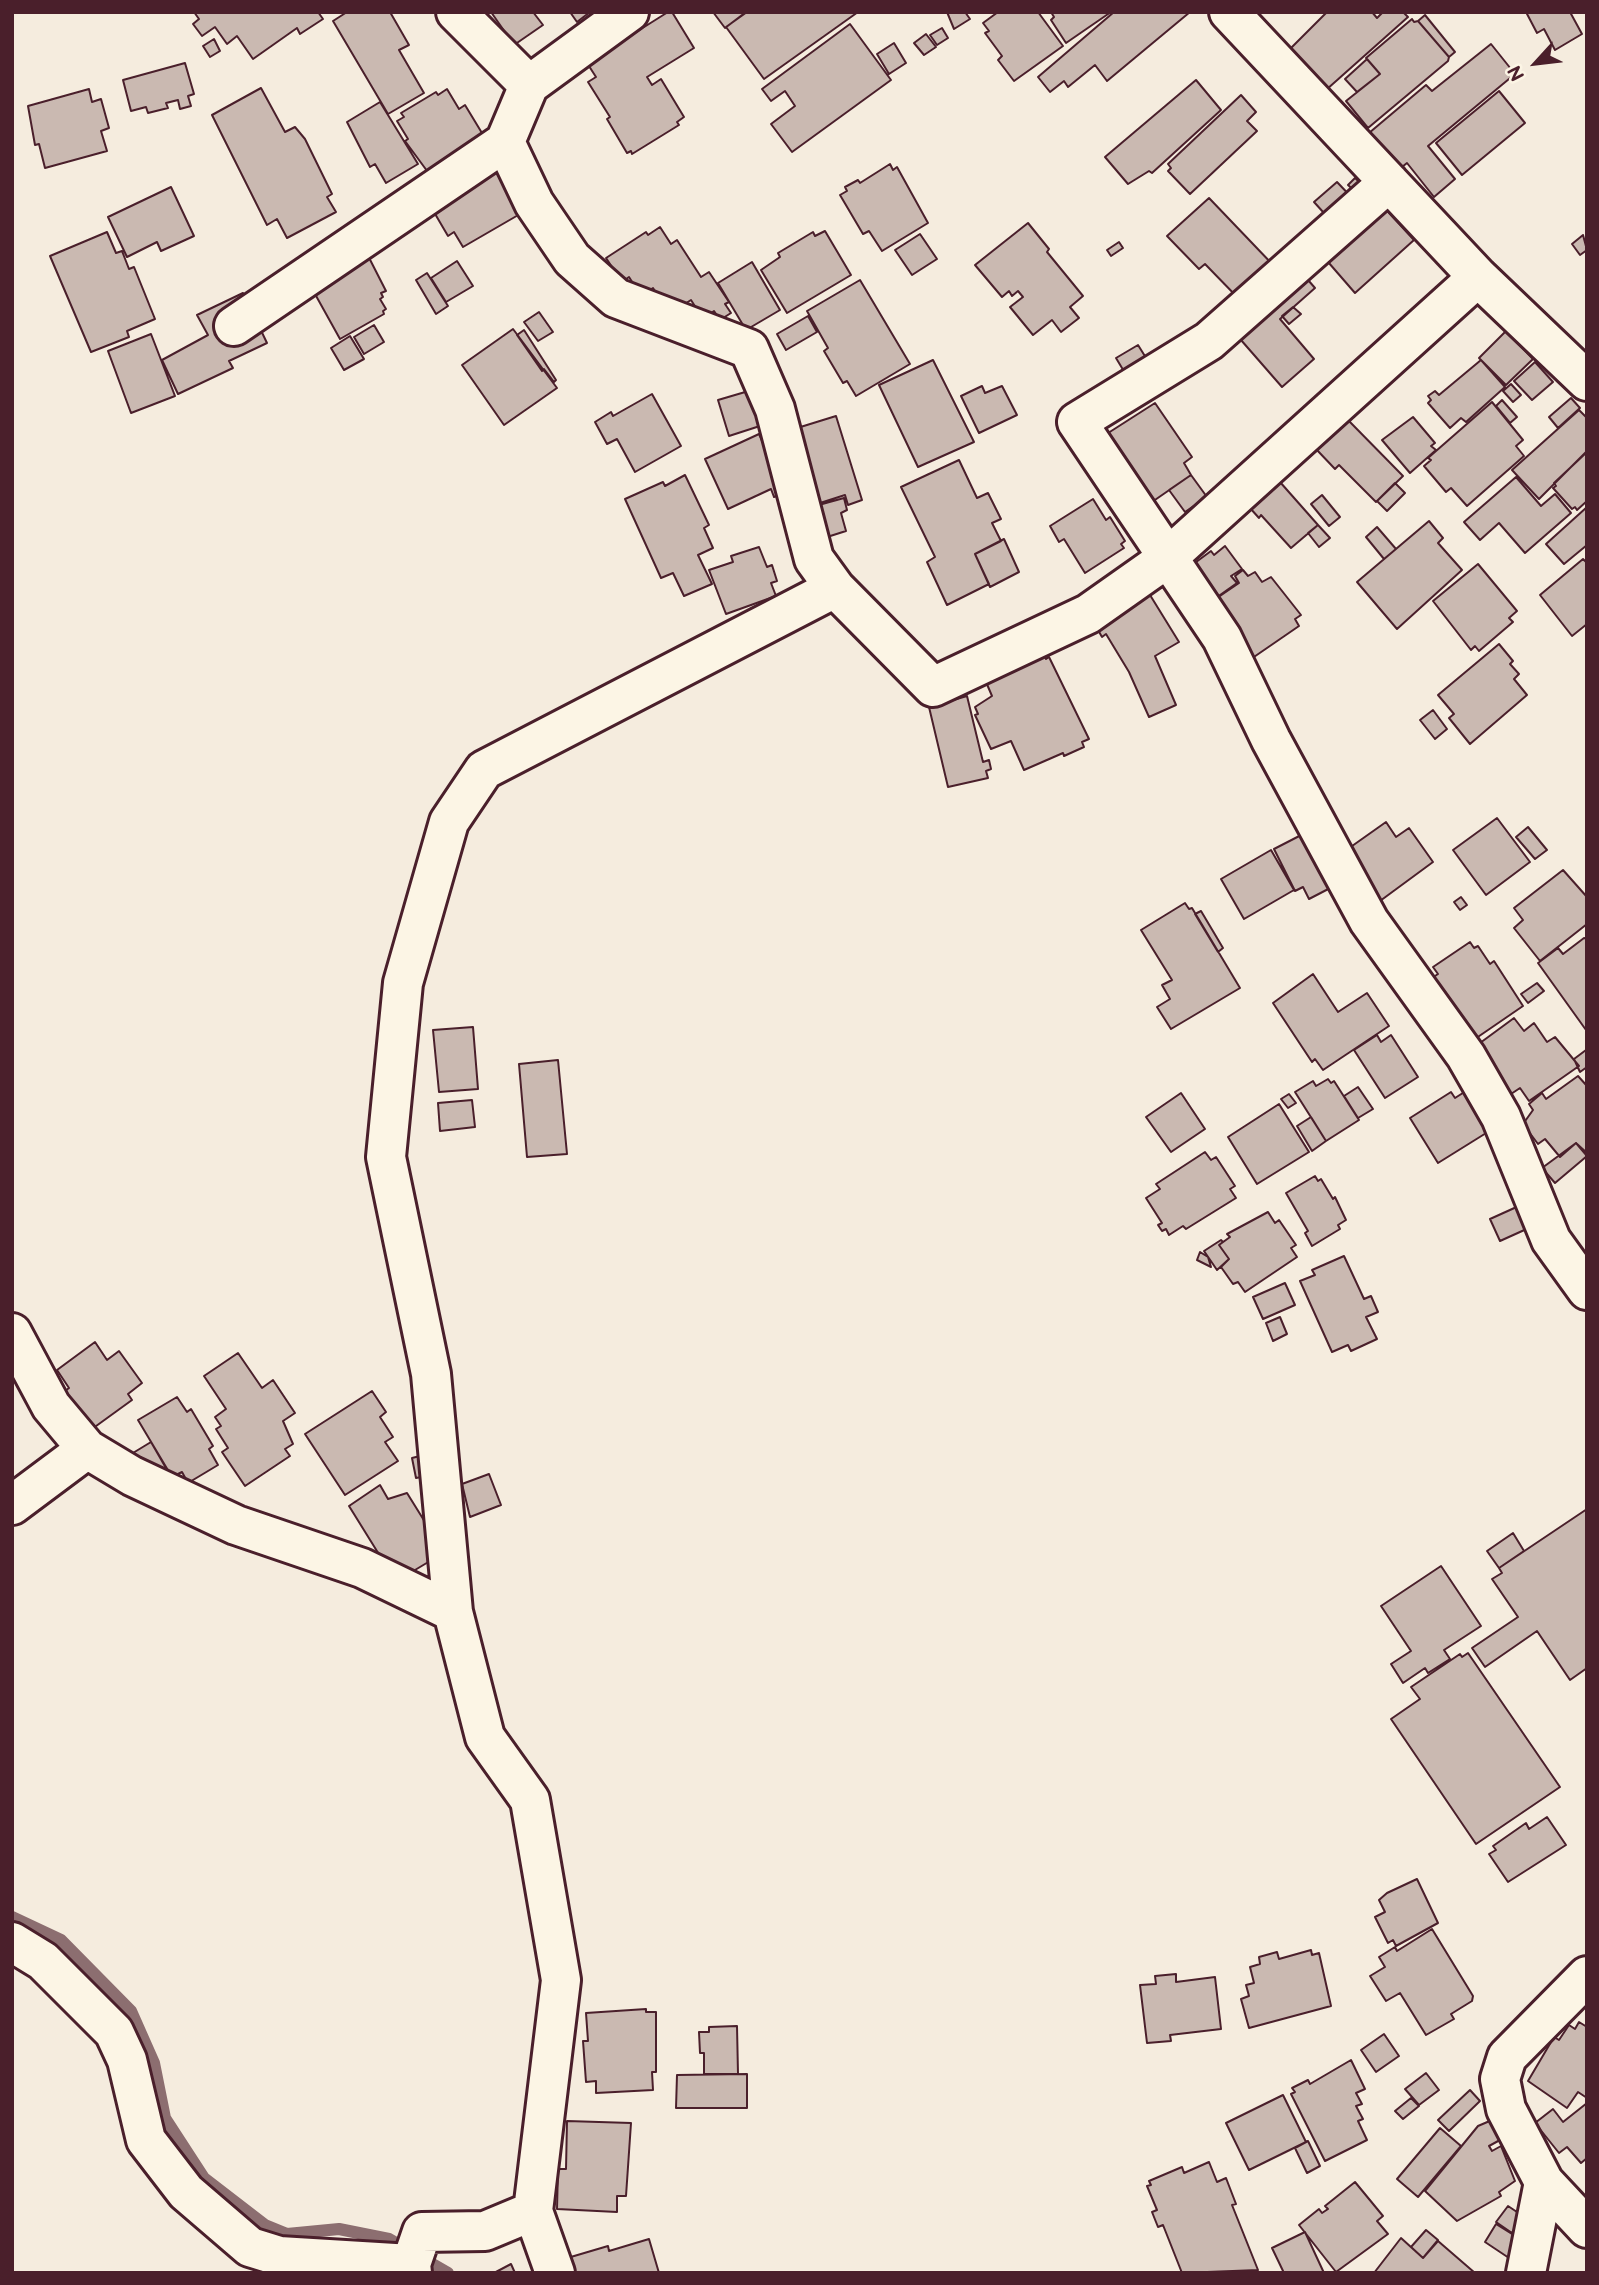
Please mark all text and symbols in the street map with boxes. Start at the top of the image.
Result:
north arrow [1501,28,1571,98]
text: N [1503,61,1530,84]

